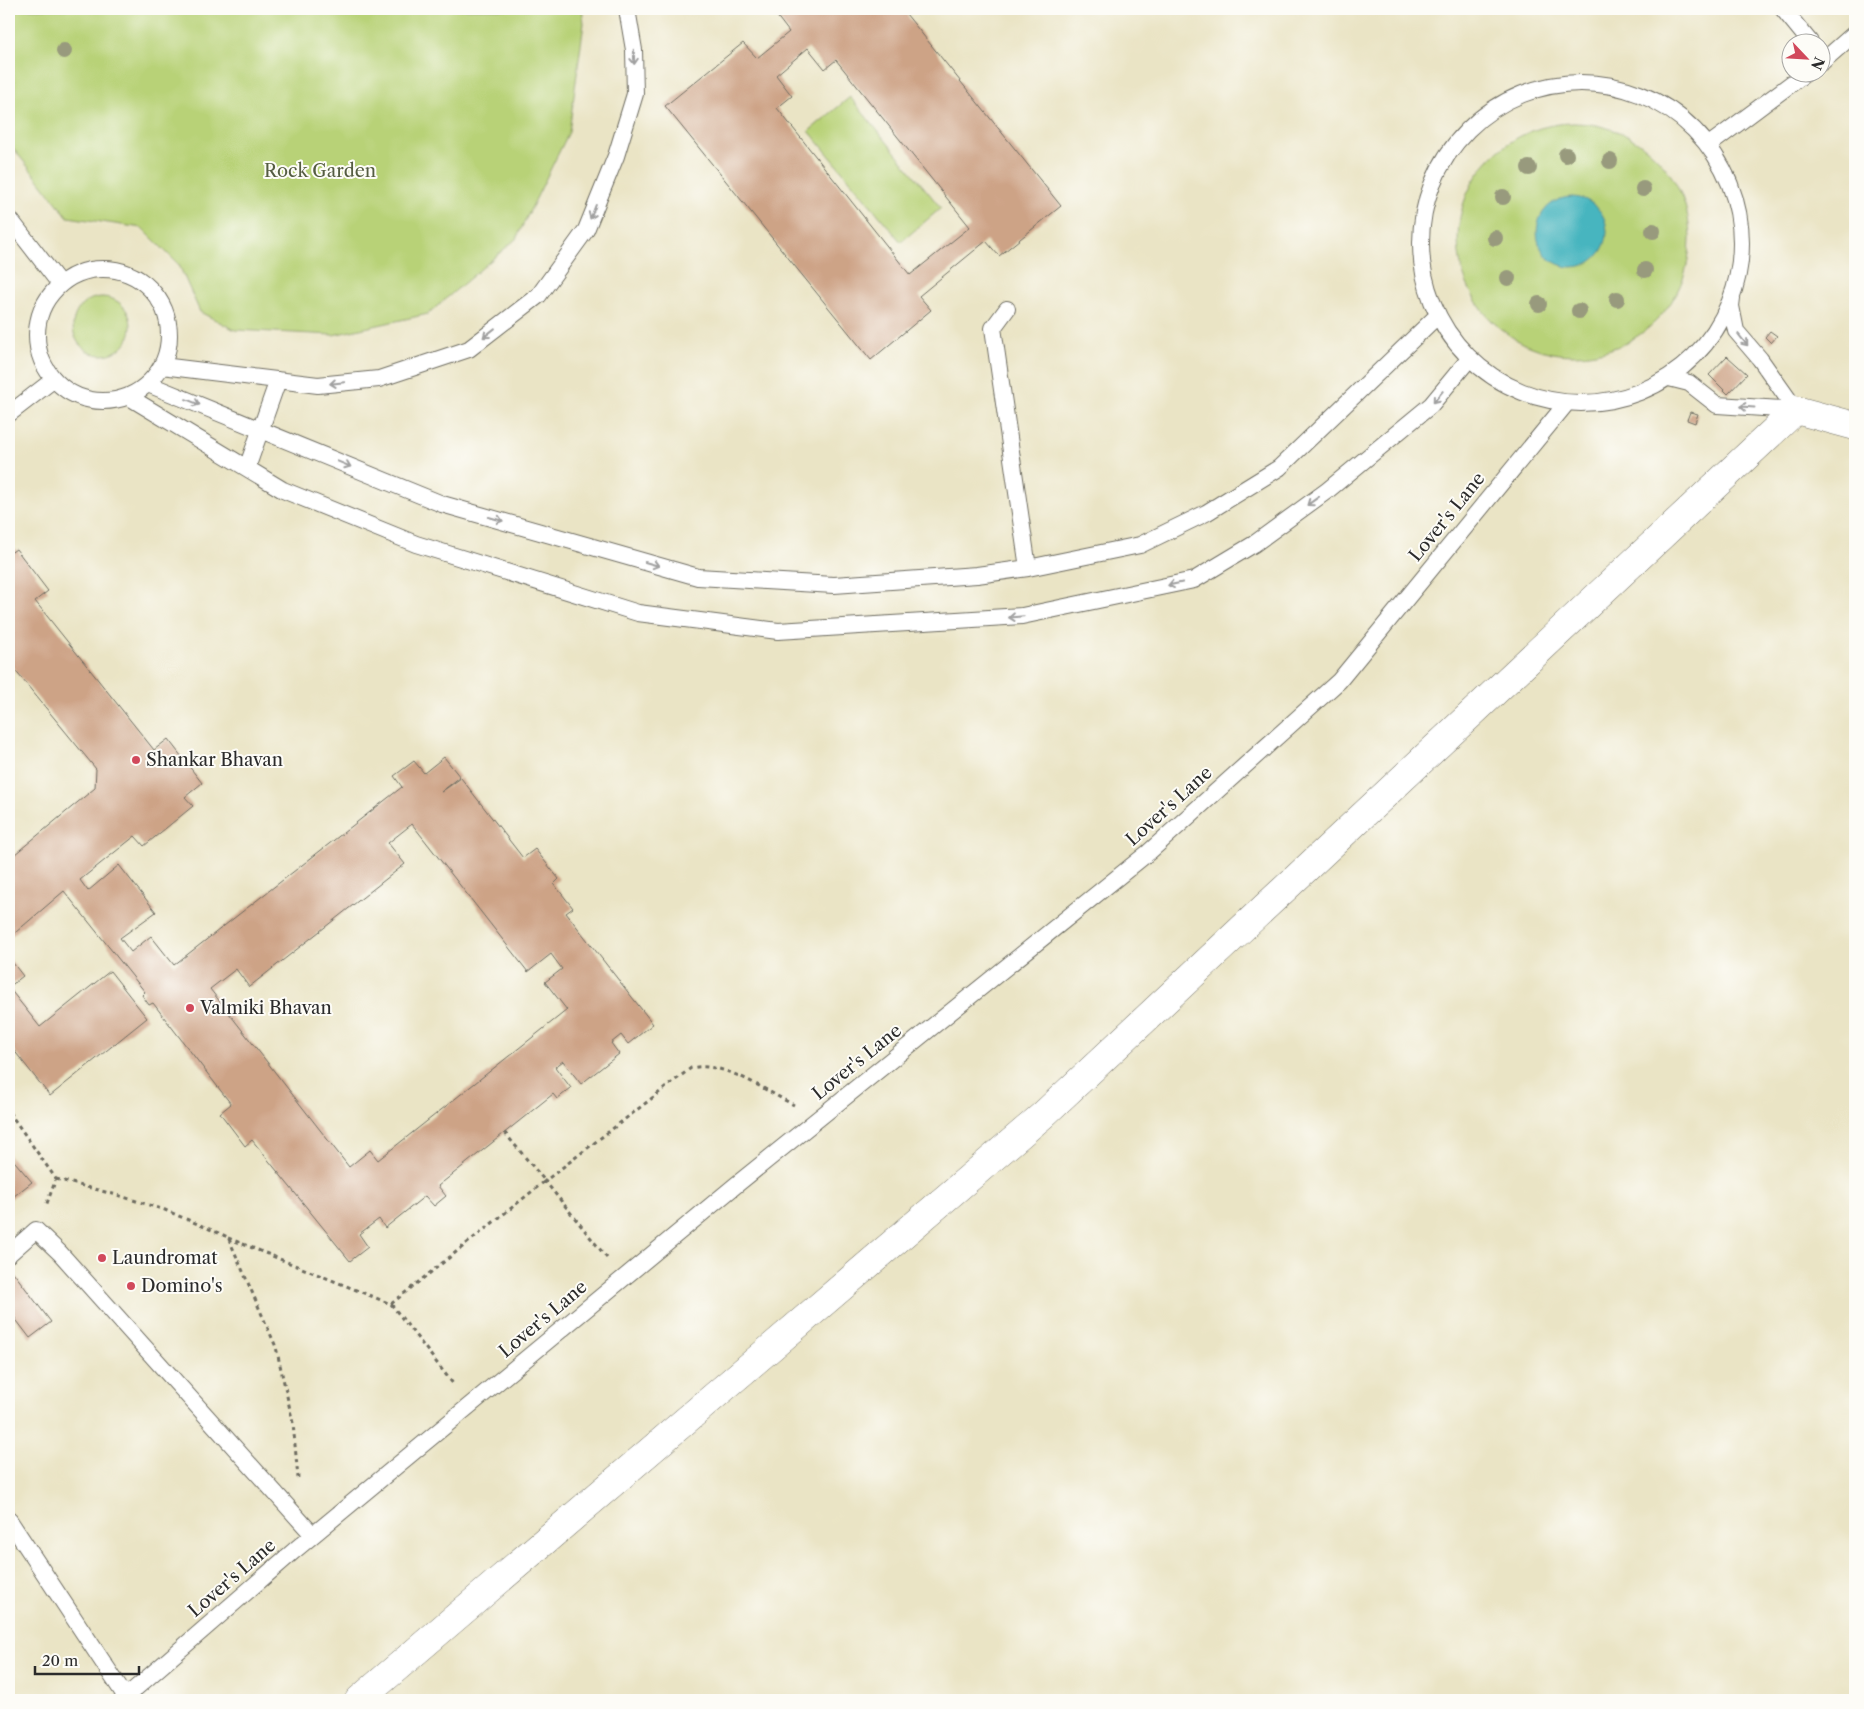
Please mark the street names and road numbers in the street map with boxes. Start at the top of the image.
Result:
street label: Lover's Lane [1404,468,1490,566]
street label: Lover's Lane [1121,762,1217,850]
street label: Lover's Lane [808,1019,906,1105]
street label: Lover's Lane [494,1276,592,1362]
street label: Lover's Lane [184,1534,280,1622]

